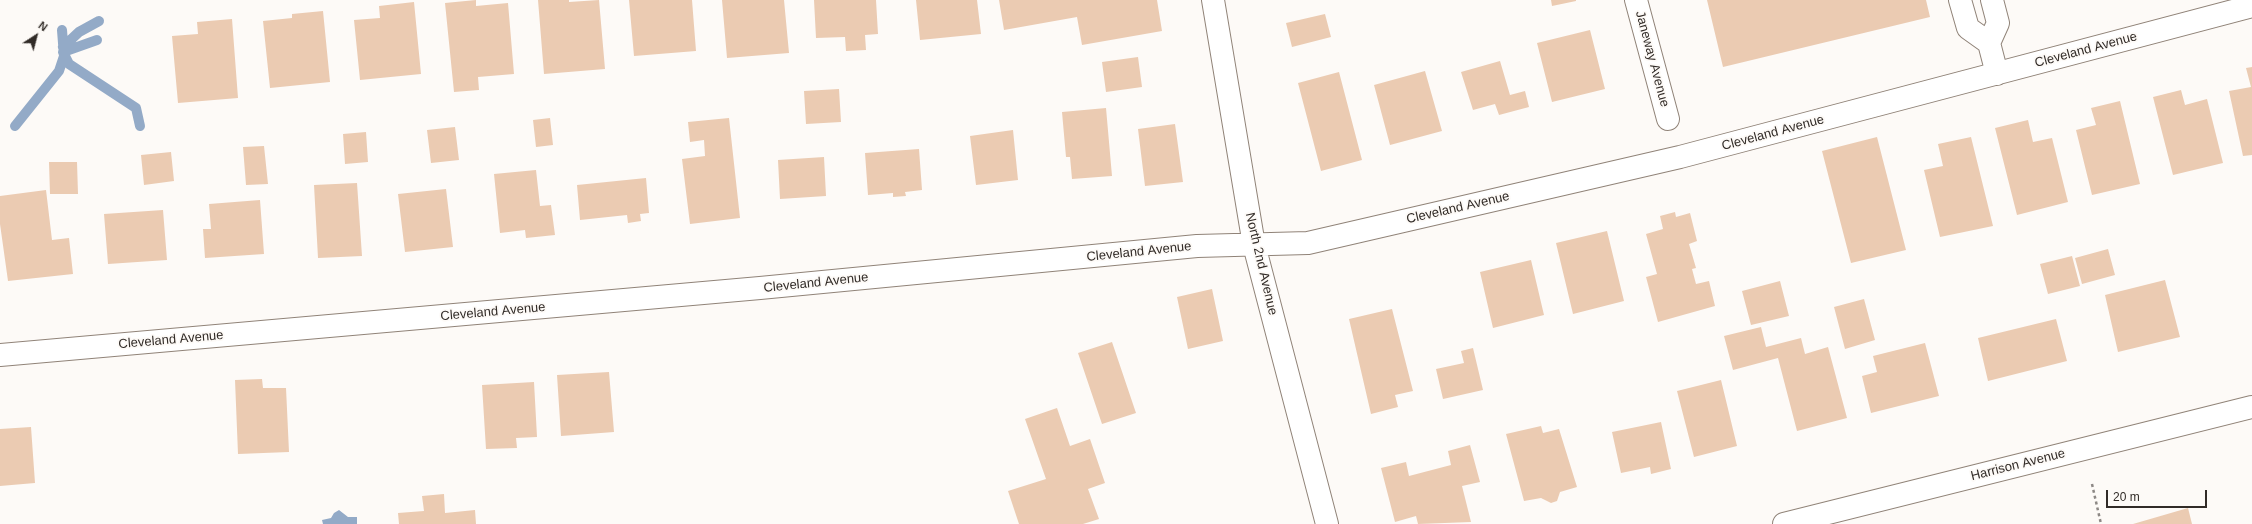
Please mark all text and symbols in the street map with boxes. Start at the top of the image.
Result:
street label: Janeway Avenue [1632,9,1672,109]
north arrow [16,16,56,56]
text: N [36,19,50,33]
street label: Cleveland Avenue [2033,29,2139,71]
street label: Cleveland Avenue [1720,112,1826,154]
street label: Cleveland Avenue [1405,189,1511,227]
street label: North 2nd Avenue [1242,211,1280,317]
street label: Cleveland Avenue [1086,239,1192,265]
street label: Cleveland Avenue [763,270,869,296]
street label: Cleveland Avenue [440,300,546,324]
street label: Cleveland Avenue [118,328,224,352]
street label: Harrison Avenue [1969,446,2067,484]
scale bar [2108,482,2209,508]
text: 20 m [2113,490,2140,504]

